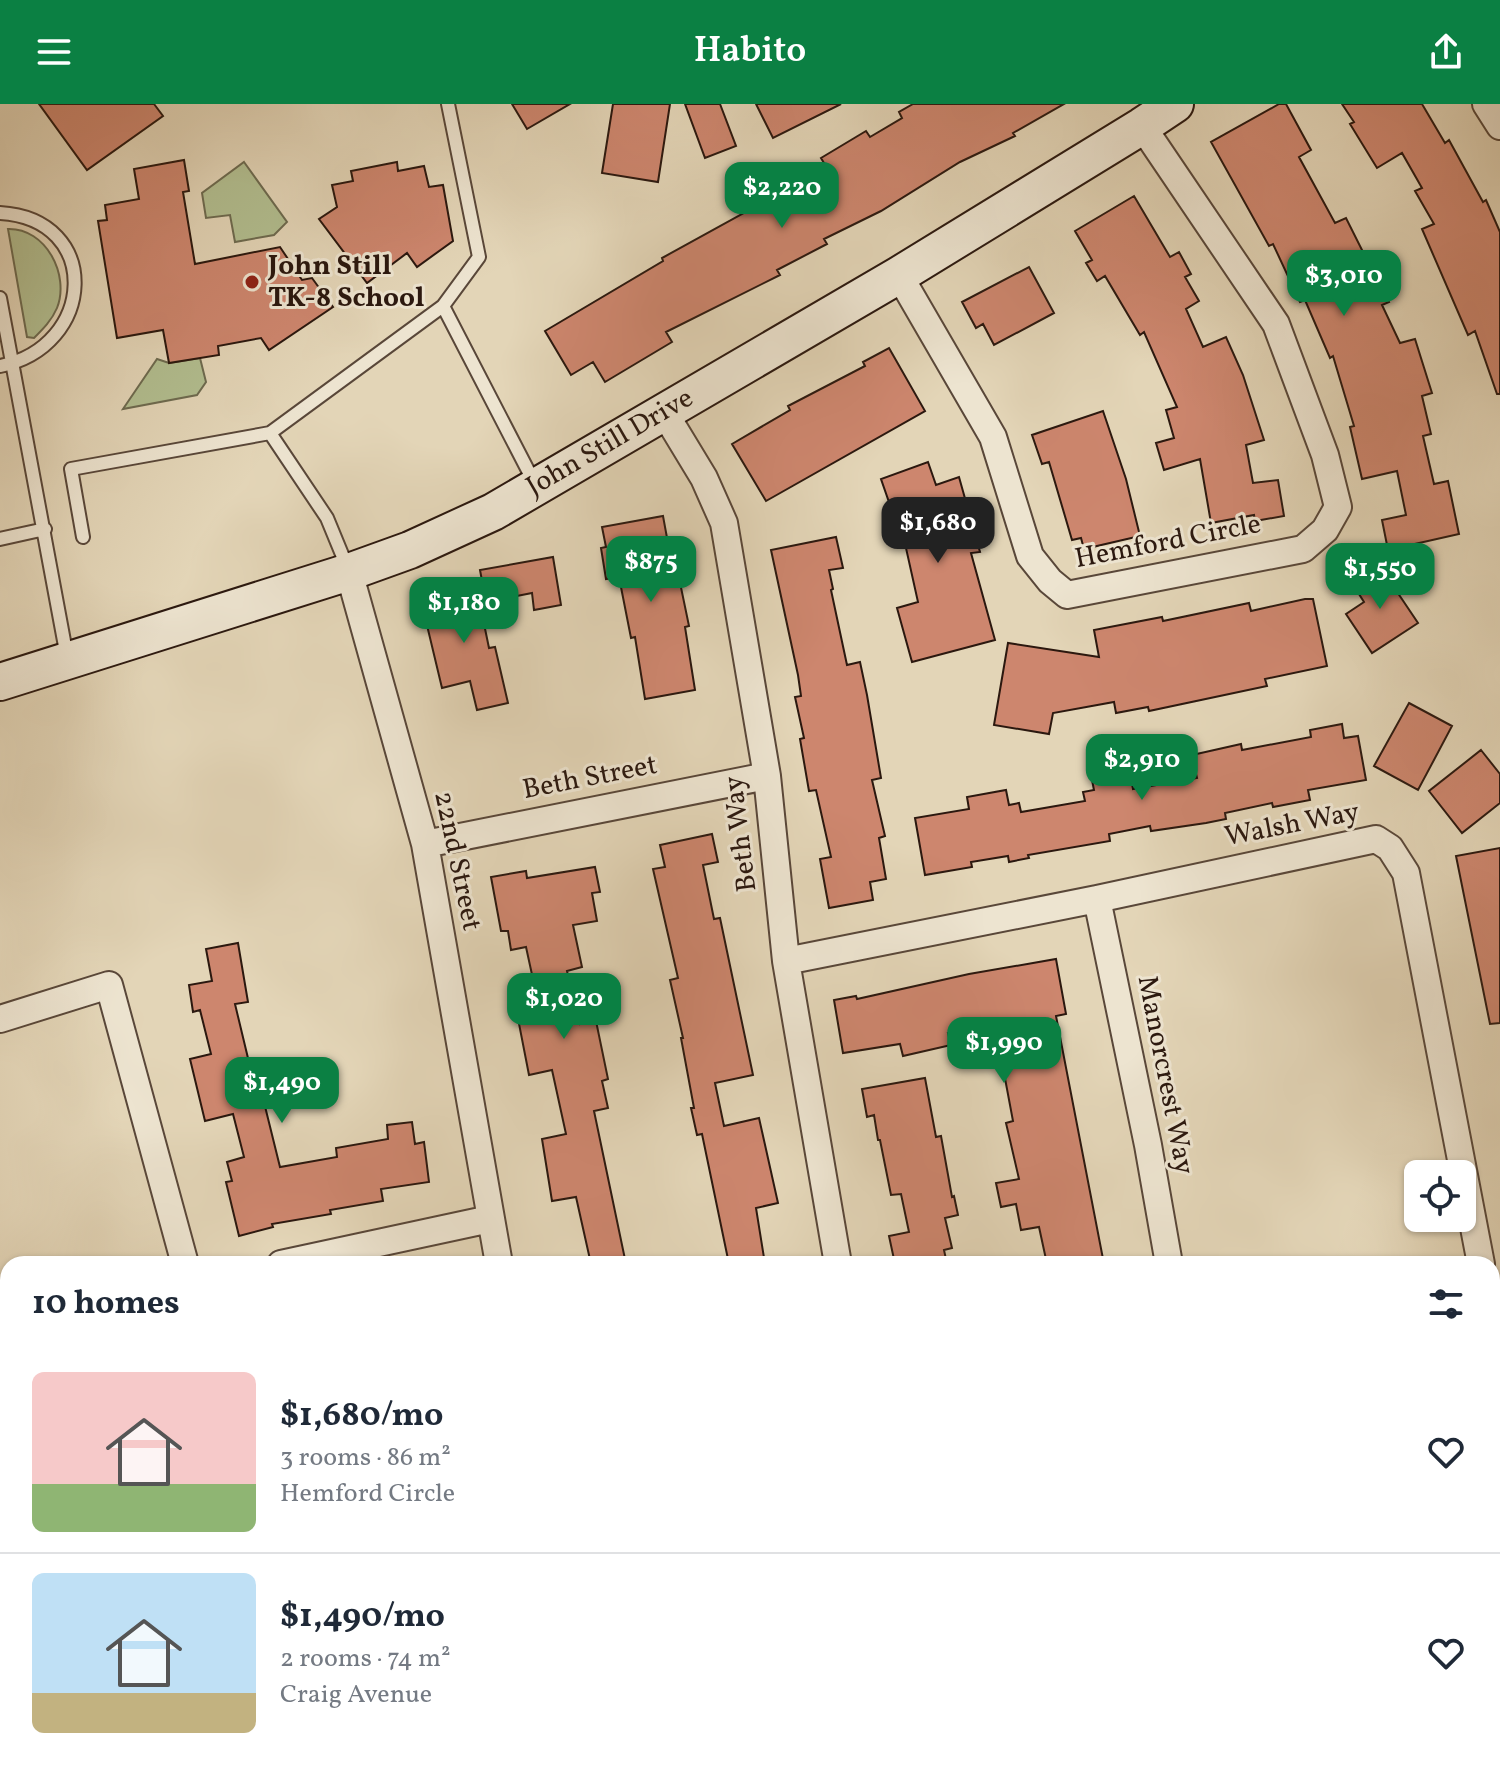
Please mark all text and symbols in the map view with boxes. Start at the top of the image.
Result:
text: Habito [694,27,806,77]
icon: menu [32,30,76,74]
icon: share [1424,30,1468,74]
pin: $2,220 [717,162,847,230]
text: $2,220 [743,170,821,206]
place label: John Still TK-8 School [267,247,425,318]
pin: $3,010 [1279,250,1409,318]
text: $3,010 [1305,258,1383,294]
marker: John Still TK-8 School [243,273,261,291]
street label: John Still Drive [519,379,701,507]
pin: $1,680 [873,497,1003,565]
text: $1,680 [900,505,976,541]
street label: Hemford Circle [1072,505,1264,579]
pin: $875 [604,536,698,604]
pin: $1,550 [1315,543,1445,611]
text: $875 [624,544,678,580]
text: $1,550 [1343,551,1417,587]
pin: $1,180 [399,577,529,645]
text: $1,180 [427,585,501,621]
pin: $2,910 [1077,734,1207,802]
text: $2,910 [1104,742,1180,778]
street label: Beth Street [519,746,661,810]
street label: Beth Way [715,774,767,894]
street label: 22nd Street [423,788,491,934]
street label: Walsh Way [1221,793,1363,857]
street label: Manorcrest Way [1127,972,1203,1178]
pin: $1,020 [499,973,629,1041]
text: $1,020 [525,981,603,1017]
pin: $1,990 [939,1017,1069,1085]
text: $1,990 [965,1025,1043,1061]
pin: $1,490 [217,1057,347,1125]
text: $1,490 [243,1065,321,1101]
map controls [1404,1160,1476,1232]
button: locate [1404,1160,1476,1232]
text: 10 homes [32,1281,180,1328]
icon: filters [1424,1282,1468,1326]
text: $1,680/mo [280,1393,443,1440]
icon: home [96,1404,192,1500]
icon: heart [1424,1430,1468,1474]
text: 3 rooms · 86 m² [280,1440,451,1476]
text: Hemford Circle [280,1476,455,1512]
text: $1,490/mo [280,1594,445,1641]
icon: home [96,1605,192,1701]
icon: heart [1424,1631,1468,1675]
text: 2 rooms · 74 m² [280,1641,451,1677]
text: Craig Avenue [280,1677,432,1713]

